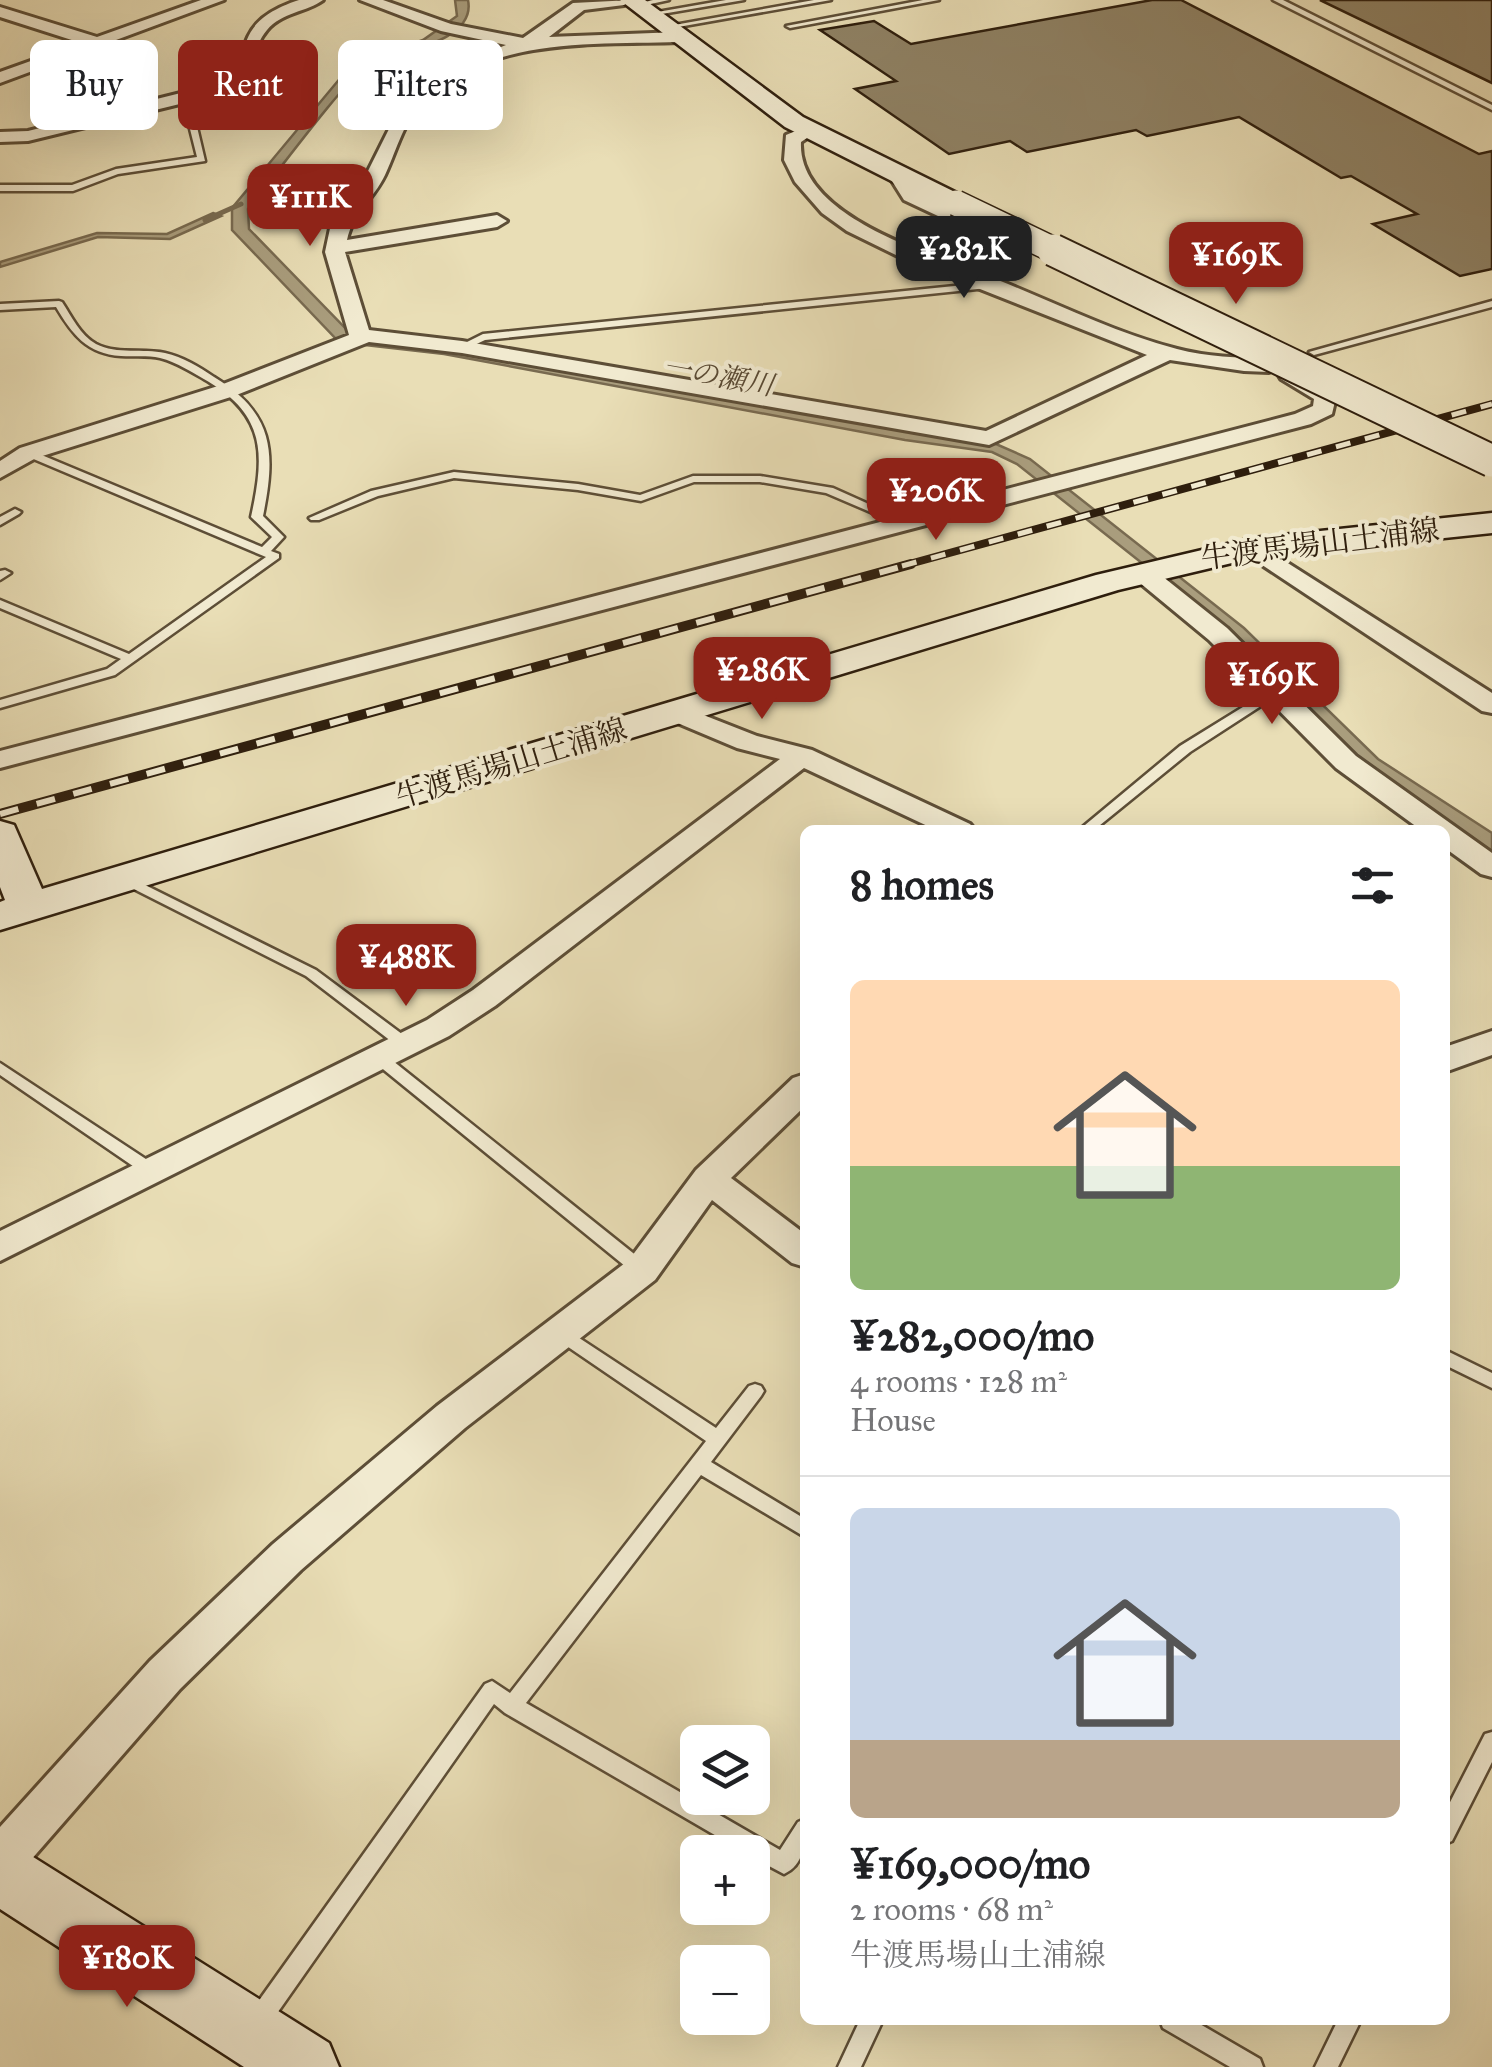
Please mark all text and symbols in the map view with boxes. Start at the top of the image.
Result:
chip: Buy [30,40,158,130]
chip: Rent [178,40,318,130]
chip: Filters [338,40,503,130]
pin: ¥111K [240,164,380,249]
text: ¥111K [269,177,351,216]
pin: ¥282K [894,216,1034,301]
pin: ¥169K [1166,222,1306,307]
text: ¥282K [918,229,1010,268]
text: ¥169K [1191,235,1281,274]
water label: 一の瀬川 [660,349,779,403]
pin: ¥206K [866,458,1006,543]
text: ¥206K [889,471,983,510]
street label: 牛渡馬場山土浦線 [1199,512,1441,576]
pin: ¥286K [692,637,832,722]
pin: ¥169K [1202,642,1342,727]
text: ¥286K [716,650,808,689]
text: ¥169K [1227,655,1317,694]
street label: 牛渡馬場山土浦線 [391,711,631,815]
icon: filters [1345,858,1400,913]
text: 8 homes [850,859,994,911]
pin: ¥488K [336,924,476,1009]
text: ¥488K [358,937,454,976]
icon: home [1035,1045,1215,1225]
text: ¥282,000/mo [850,1310,1094,1362]
text: 4 rooms · 128 m² [850,1362,1067,1401]
text: House [850,1401,936,1440]
icon: home [1035,1573,1215,1753]
map controls [680,1725,770,2035]
button: layers [680,1725,770,1815]
button: + [680,1835,770,1925]
text: ¥169,000/mo [850,1838,1090,1890]
text: 2 rooms · 68 m² [850,1890,1053,1929]
pin: ¥180K [57,1925,197,2010]
text: 牛渡馬場山土浦線 [850,1936,1106,1975]
text: ¥180K [81,1938,173,1977]
button: − [680,1945,770,2035]

